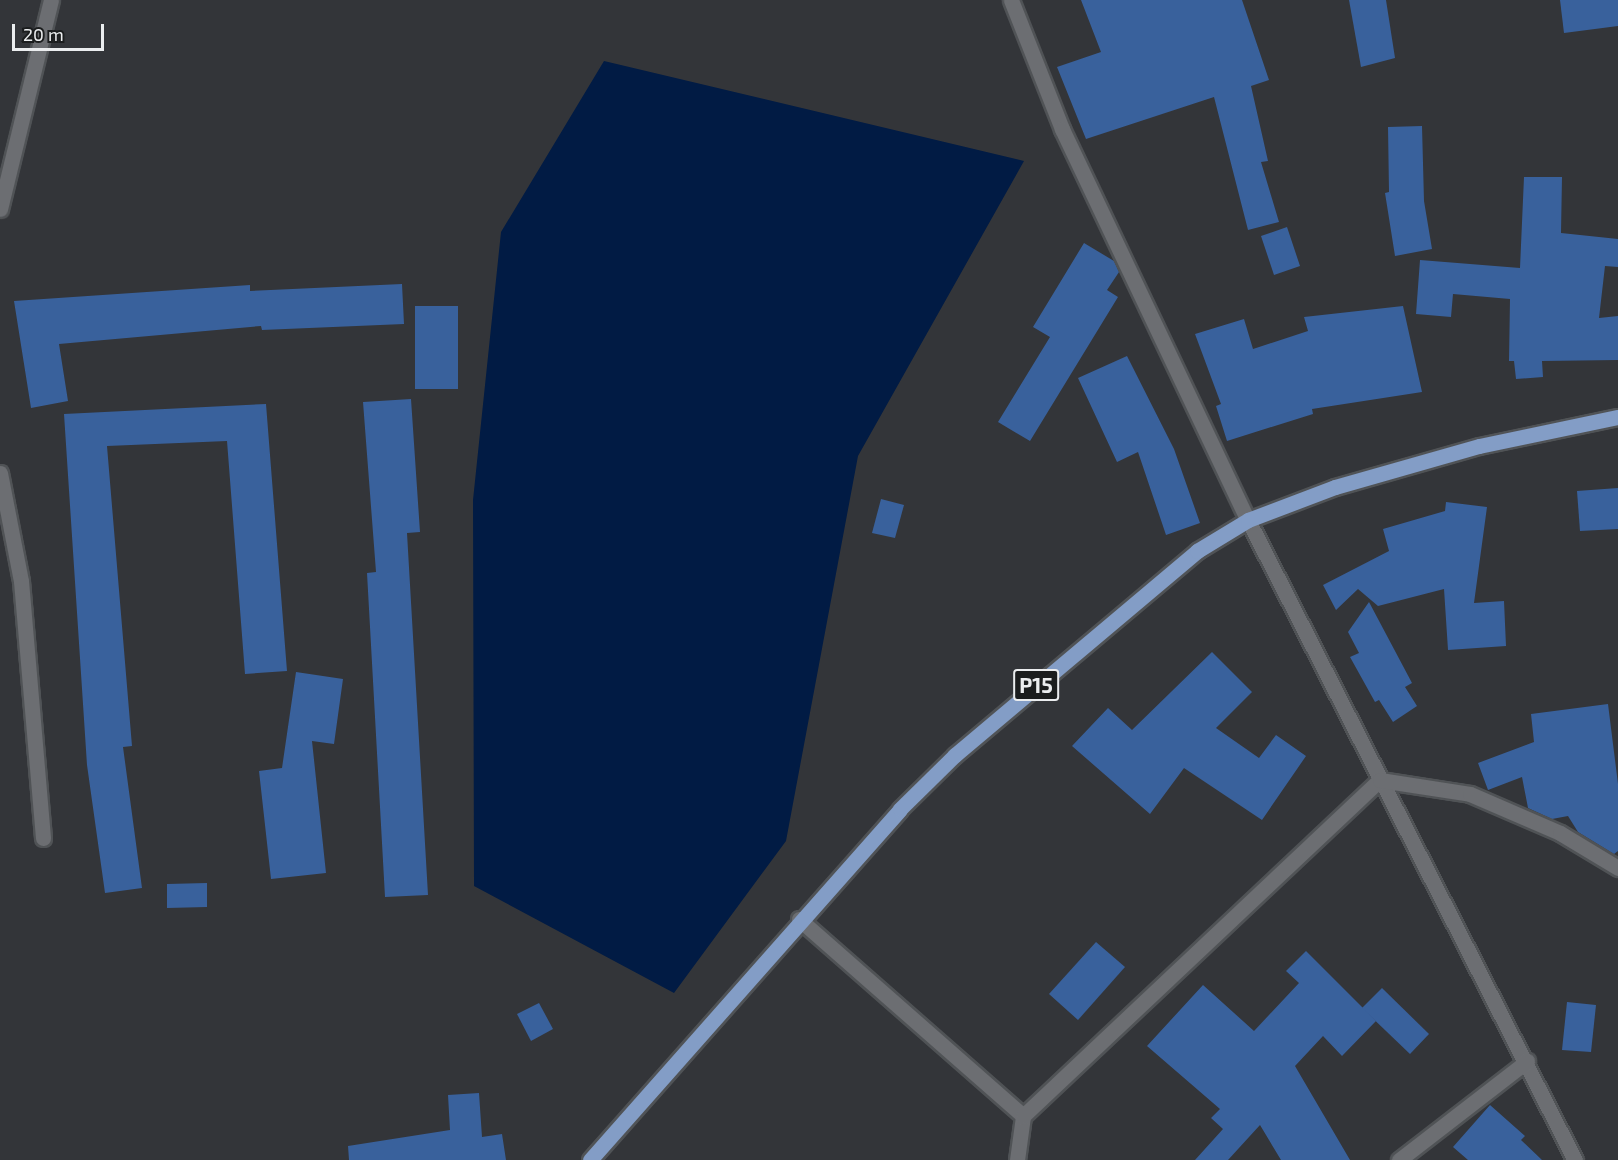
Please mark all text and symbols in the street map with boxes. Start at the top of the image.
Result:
scale bar [15,12,106,50]
text: 20 m [23,23,64,45]
road number: P15 [1012,667,1060,703]

